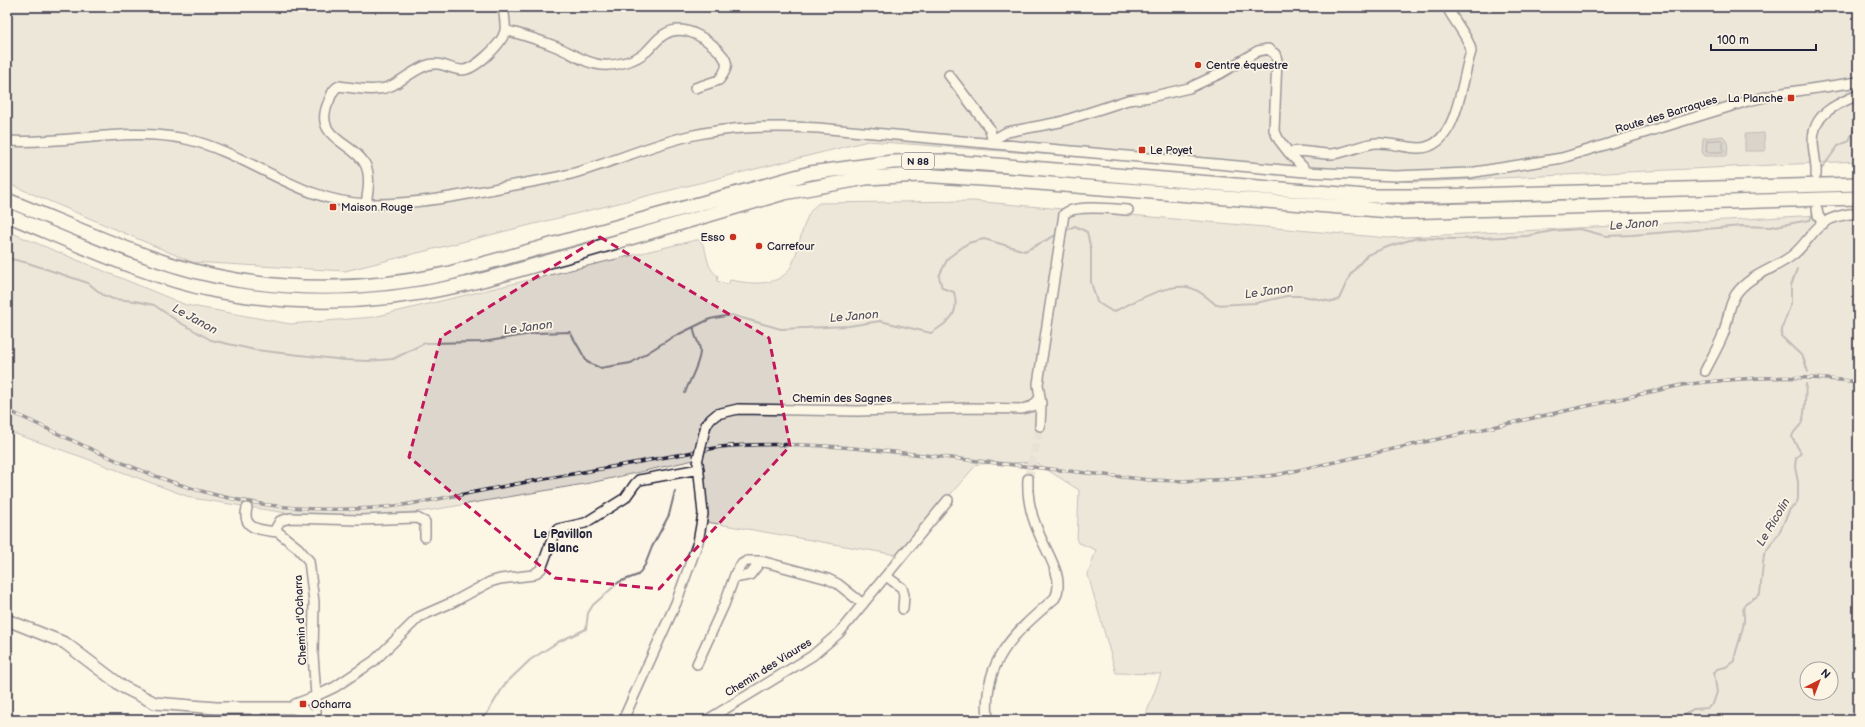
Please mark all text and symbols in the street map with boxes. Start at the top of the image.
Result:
scale bar [1711,26,1816,52]
text: 100 m [1717,33,1749,48]
place label: Centre équestre [1206,59,1288,72]
marker: Centre équestre [1193,60,1203,70]
place label: La Planche [1728,92,1783,105]
street label: Route des Barraques [1614,93,1719,136]
marker: La Planche [1786,93,1796,103]
place label: Le Poyet [1150,144,1193,157]
marker: Le Poyet [1137,145,1147,155]
road number: N 88 [902,153,934,169]
place label: Maison Rouge [341,201,414,214]
marker: Maison Rouge [328,202,338,212]
water label: Le Janon [1609,215,1659,234]
place label: Esso [701,231,725,244]
marker: Esso [728,232,738,242]
place label: Carrefour [767,240,816,253]
marker: Carrefour [754,241,764,251]
water label: Le Janon [1244,281,1295,302]
water label: Le Janon [170,301,220,338]
water label: Le Janon [829,307,879,326]
water label: Le Janon [503,317,554,338]
street label: Chemin des Sagnes [792,392,892,405]
water label: Le Ricolin [1753,495,1794,549]
district label: Le Pavillon Blanc [534,527,593,556]
street label: Chemin d'Ocharra [292,575,309,665]
street label: Chemin des Viaures [723,635,814,699]
north arrow [1799,661,1839,701]
text: N [1818,666,1833,682]
place label: Ocharra [311,698,351,711]
marker: Ocharra [298,699,308,709]

